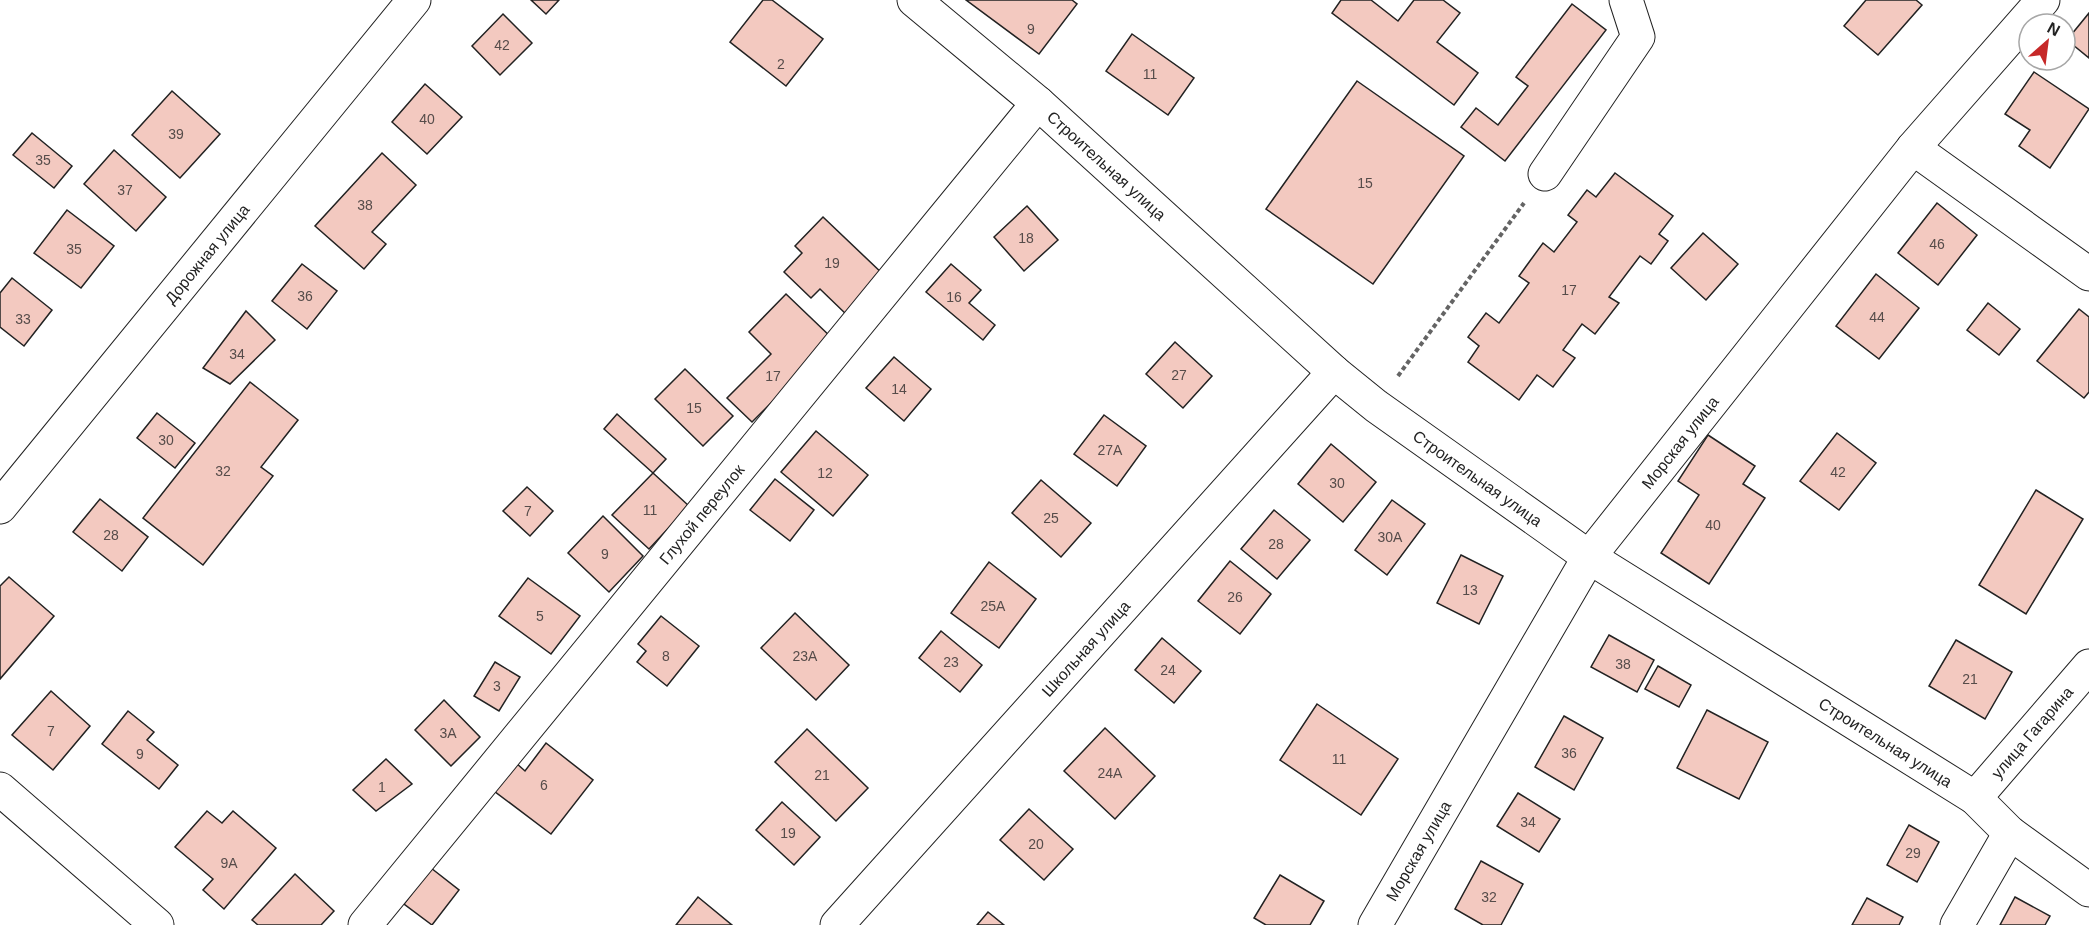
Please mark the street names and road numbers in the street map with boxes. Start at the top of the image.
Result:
street label: Строительная улица [1044,108,1169,224]
street label: Дорожная улица [162,201,253,307]
street label: Морская улица [1639,393,1722,492]
street label: Строительная улица [1410,427,1545,530]
street label: Глухой переулок [656,461,748,568]
street label: Школьная улица [1039,597,1134,700]
street label: улица Гагарина [1988,683,2076,782]
street label: Строительная улица [1816,695,1955,791]
street label: Морская улица [1383,798,1454,904]

